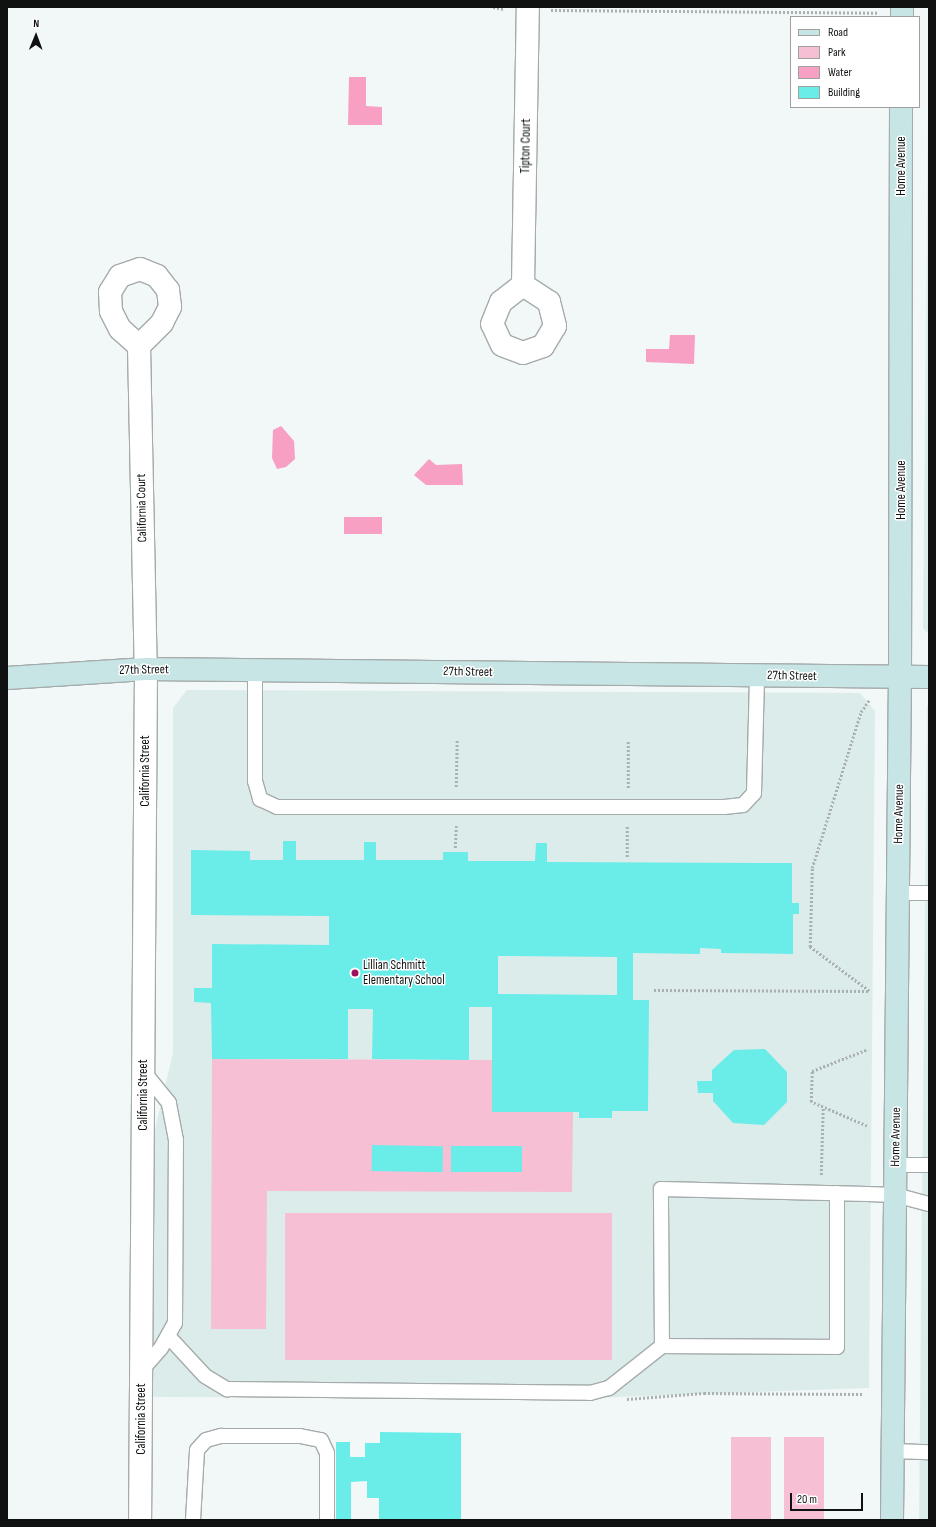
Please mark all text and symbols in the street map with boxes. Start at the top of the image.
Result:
north arrow [16,16,56,56]
legend [790,16,920,108]
text: N [33,17,39,30]
text: Road [828,25,848,40]
text: Park [828,45,846,60]
text: Water [828,65,852,80]
text: Building [828,85,860,100]
street label: Tipton Court [518,118,534,174]
street label: Home Avenue [893,136,909,196]
street label: Home Avenue [893,460,909,520]
street label: California Court [134,474,150,542]
street label: 27th Street [119,662,169,678]
street label: 27th Street [443,664,493,680]
street label: 27th Street [767,668,817,684]
street label: California Street [137,735,153,807]
street label: Home Avenue [891,784,907,844]
place label: Lillian Schmitt Elementary School [363,958,445,989]
marker: Lillian Schmitt Elementary School [350,968,360,978]
street label: California Street [135,1059,151,1131]
street label: Home Avenue [888,1107,904,1167]
street label: California Street [133,1383,149,1455]
scale bar [792,1485,865,1511]
text: 20 m [797,1492,817,1507]

